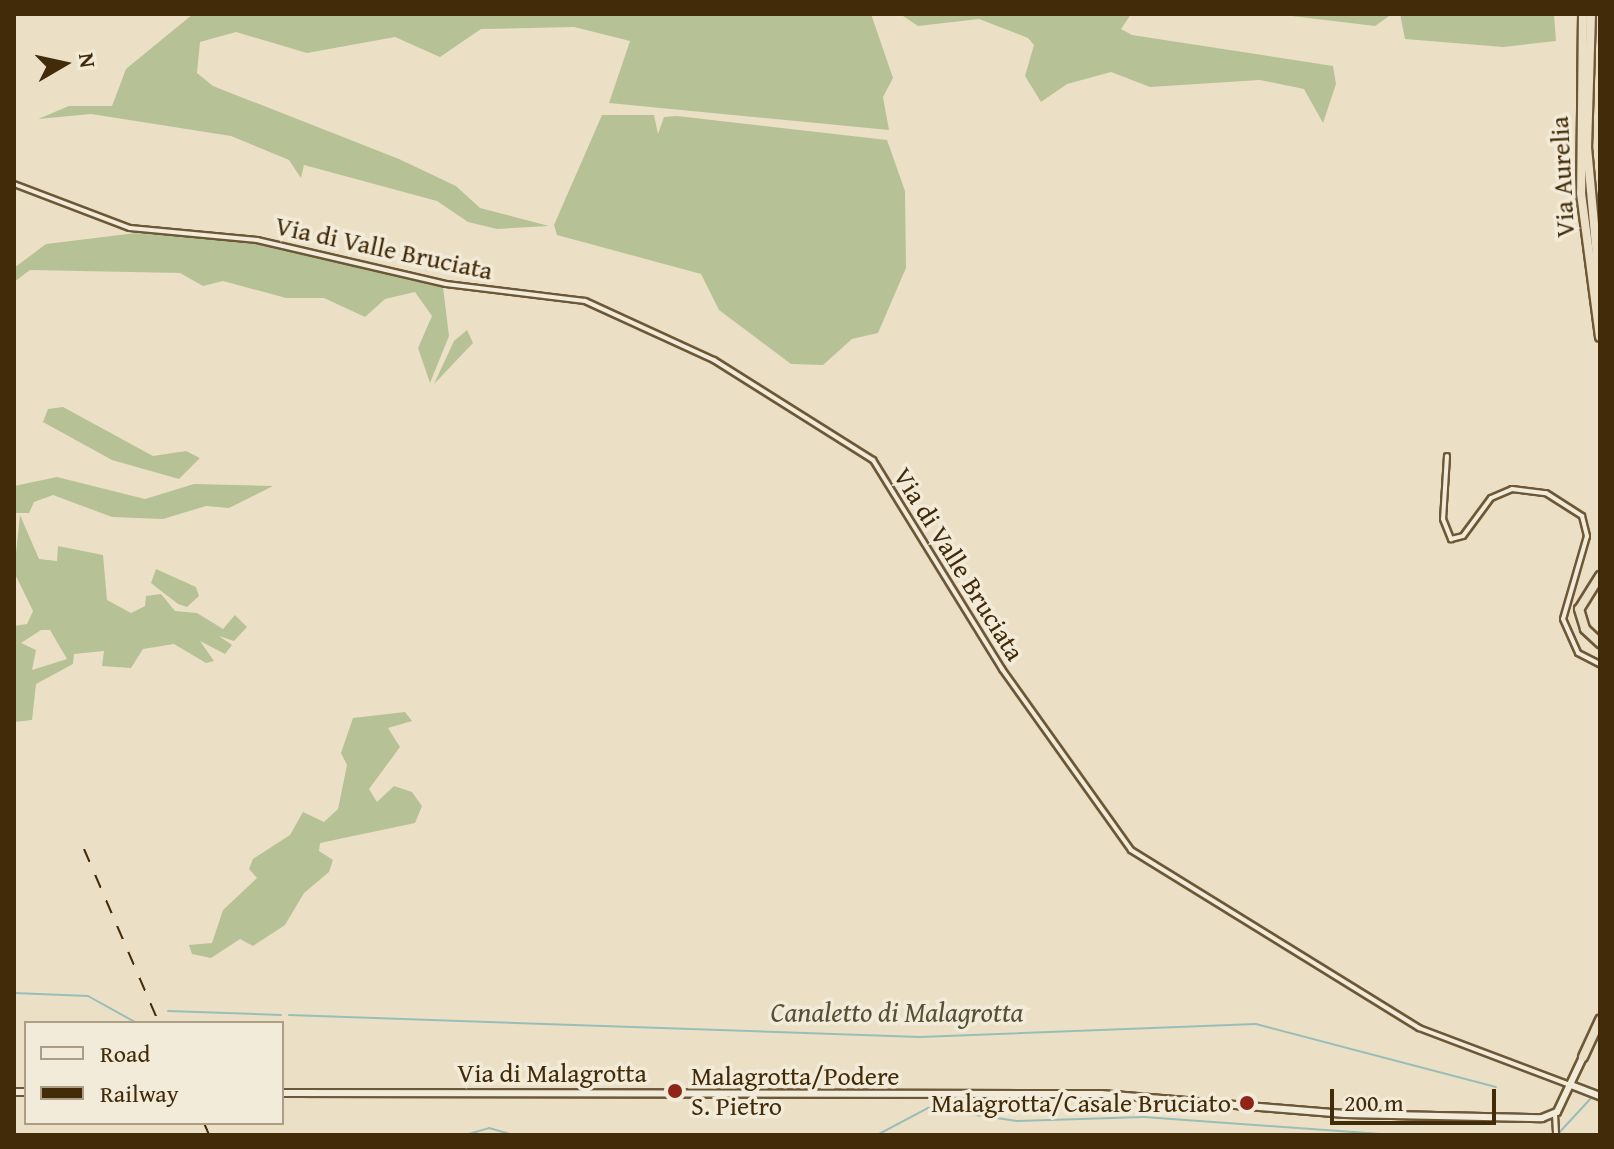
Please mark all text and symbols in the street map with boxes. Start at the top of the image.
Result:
north arrow [24,24,104,104]
text: N [71,50,105,70]
street label: Via Aurelia [1543,115,1581,239]
street label: Via di Valle Bruciata [272,210,496,286]
street label: Via di Valle Bruciata [887,462,1031,666]
water label: Canaletto di Malagrotta [771,995,1023,1029]
legend [24,1021,284,1125]
text: Road [100,1036,150,1071]
street label: Via di Malagrotta [457,1057,647,1089]
place label: Malagrotta/Podere S. Pietro [691,1060,899,1122]
scale bar [1334,1073,1500,1123]
text: Railway [100,1076,179,1111]
marker: Malagrotta/Podere S. Pietro [666,1082,684,1100]
text: 200 m [1344,1085,1404,1120]
place label: Malagrotta/Casale Bruciato [931,1087,1231,1119]
marker: Malagrotta/Casale Bruciato [1238,1094,1256,1112]

